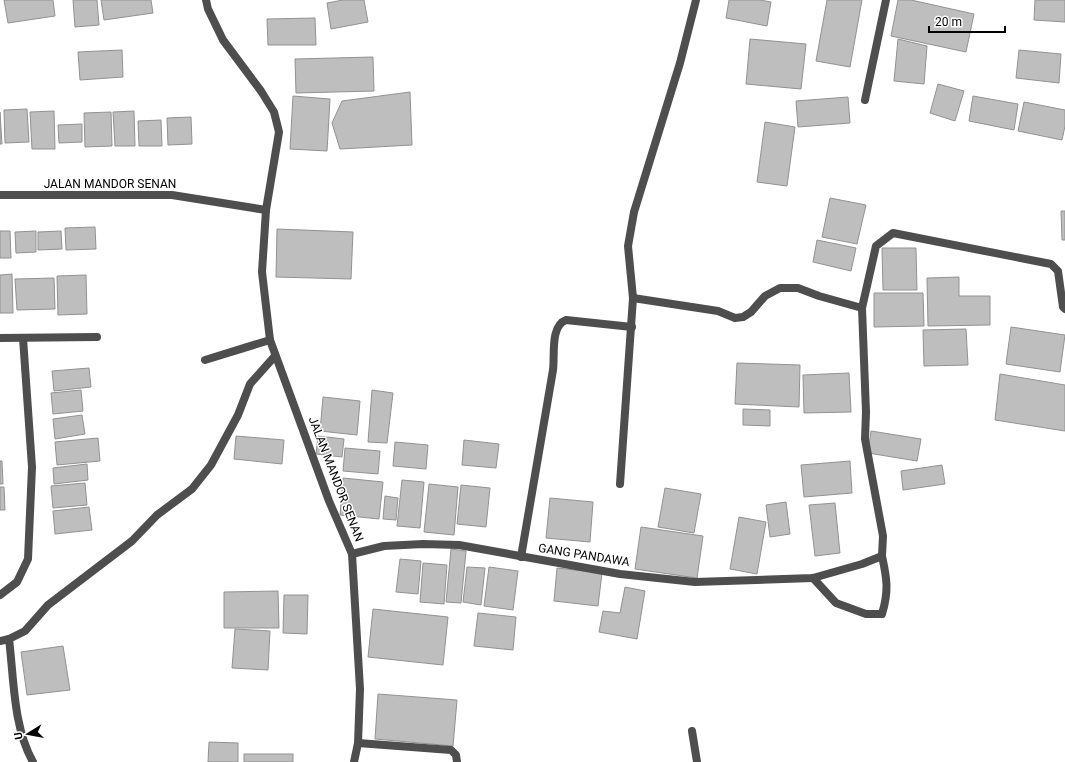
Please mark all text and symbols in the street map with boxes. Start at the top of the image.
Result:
scale bar [929,8,1005,34]
text: 20 m [935,15,962,29]
street label: JALAN MANDOR SENAN [44,177,176,191]
street label: JALAN MANDOR SENAN [306,415,366,543]
street label: GANG PANDAWA [537,541,631,569]
north arrow [8,714,48,754]
text: U [12,731,26,741]

